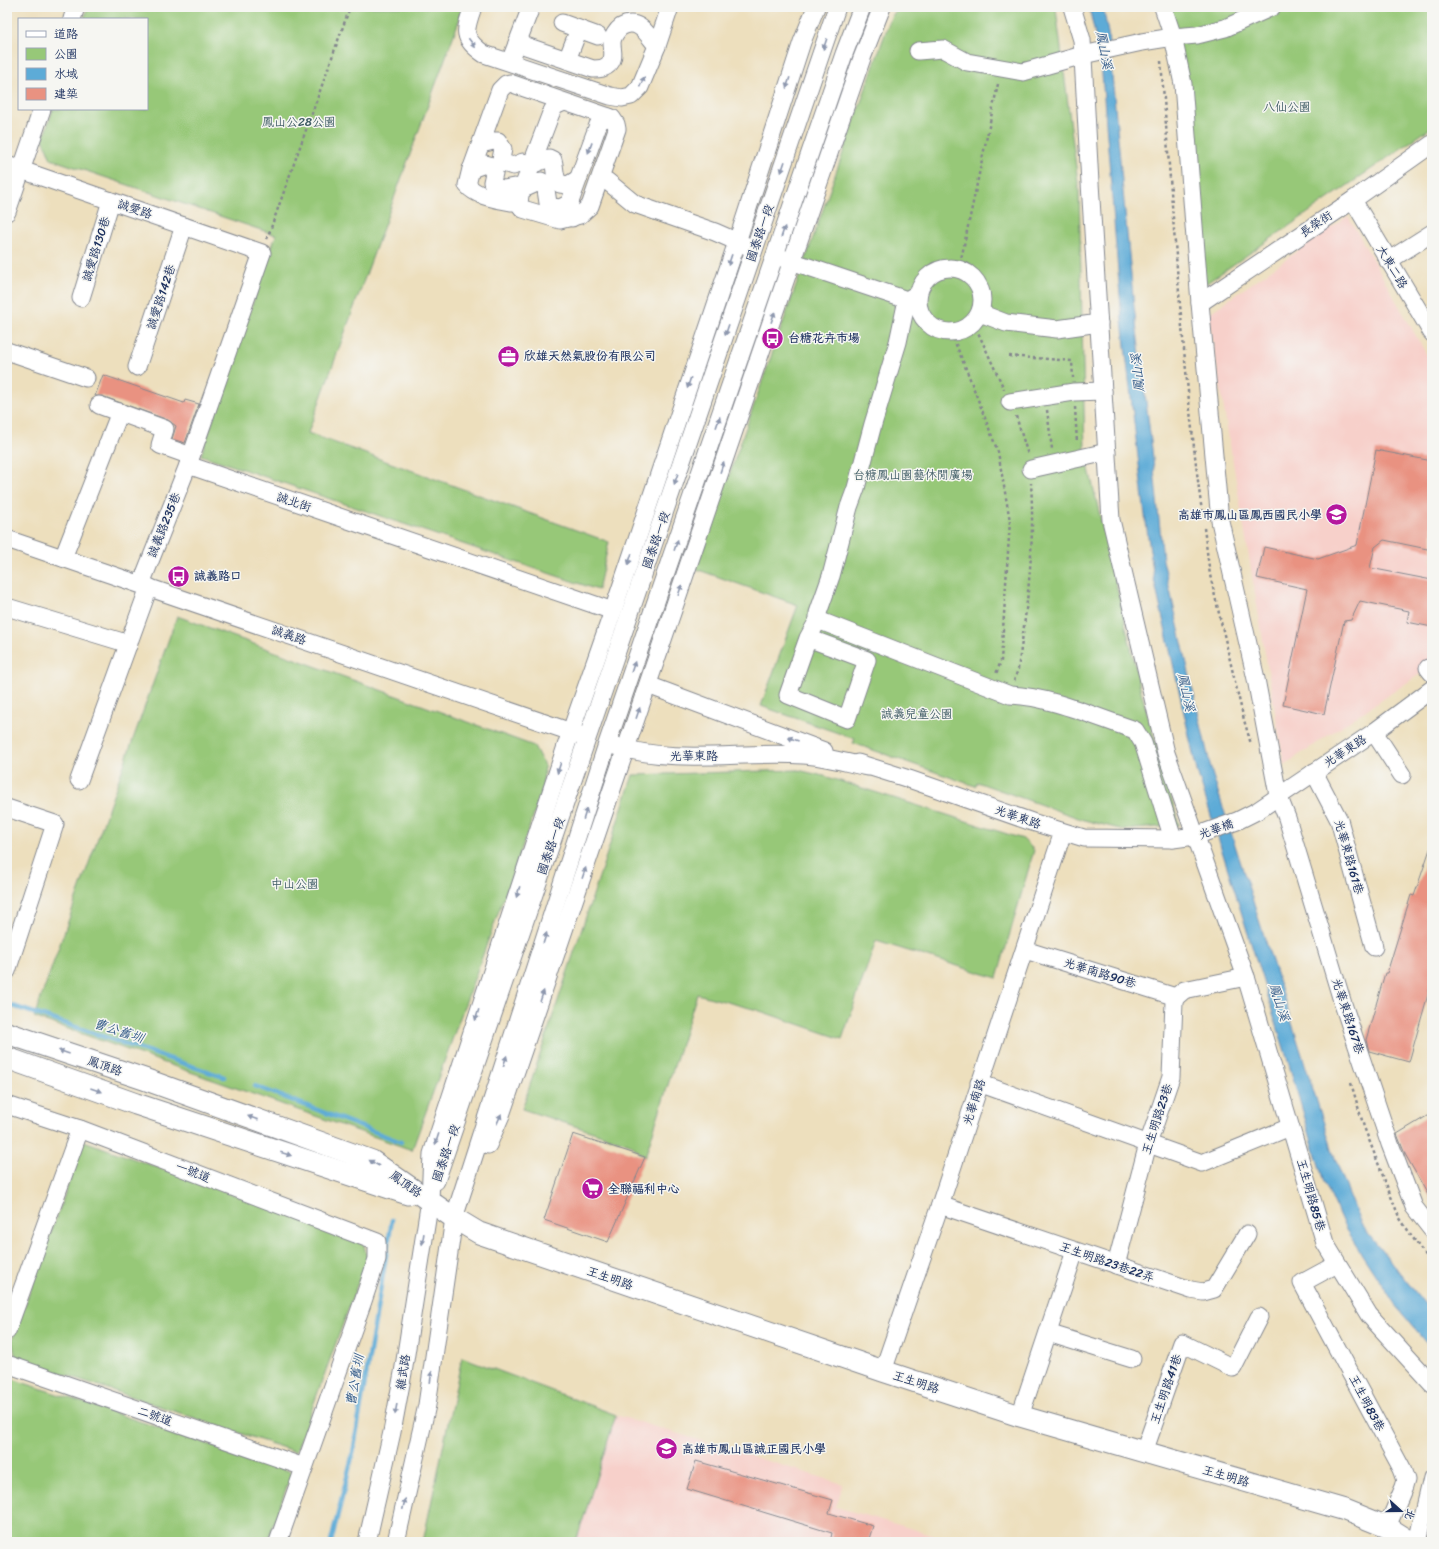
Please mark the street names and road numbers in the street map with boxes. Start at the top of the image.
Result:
street label: 誠愛路 [114,193,156,225]
street label: 國泰路一段 [740,201,780,265]
street label: 長榮街 [1295,205,1337,243]
street label: 誠愛路130巷 [76,214,116,284]
street label: 大東二路 [1370,241,1414,293]
street label: 誠愛路142巷 [140,261,182,333]
street label: 誠北街 [273,486,315,518]
street label: 誠義路235巷 [141,489,187,561]
street label: 國泰路一段 [636,508,676,572]
street label: 誠義路 [268,619,310,651]
street label: 光華東路 [1319,729,1371,773]
street label: 光華東路 [670,745,718,767]
street label: 光華東路 [992,799,1044,835]
street label: 光華橋 [1195,813,1237,845]
street label: 國泰路一段 [531,814,571,878]
street label: 光華東路161巷 [1328,817,1370,897]
street label: 光華南路90巷 [1061,952,1139,994]
street label: 光華東路167巷 [1325,975,1371,1057]
street label: 鳳頂路 [84,1050,126,1082]
street label: 光華南路 [956,1076,992,1128]
street label: 王生明路23巷 [1135,1081,1179,1157]
street label: 國泰路一段 [426,1121,466,1185]
street label: 一號道 [172,1155,214,1189]
street label: 王生明路85巷 [1290,1156,1332,1234]
street label: 鳳頂路 [385,1165,427,1203]
street label: 王生明路23巷22弄 [1056,1235,1158,1289]
street label: 王生明路 [584,1260,636,1296]
street label: 王生明路41巷 [1144,1351,1188,1427]
street label: 維武路 [389,1352,417,1392]
street label: 王生明路 [890,1364,942,1400]
street label: 王生明83巷 [1343,1371,1391,1435]
street label: 二號道 [134,1400,176,1432]
street label: 王生明路 [1200,1459,1252,1493]

